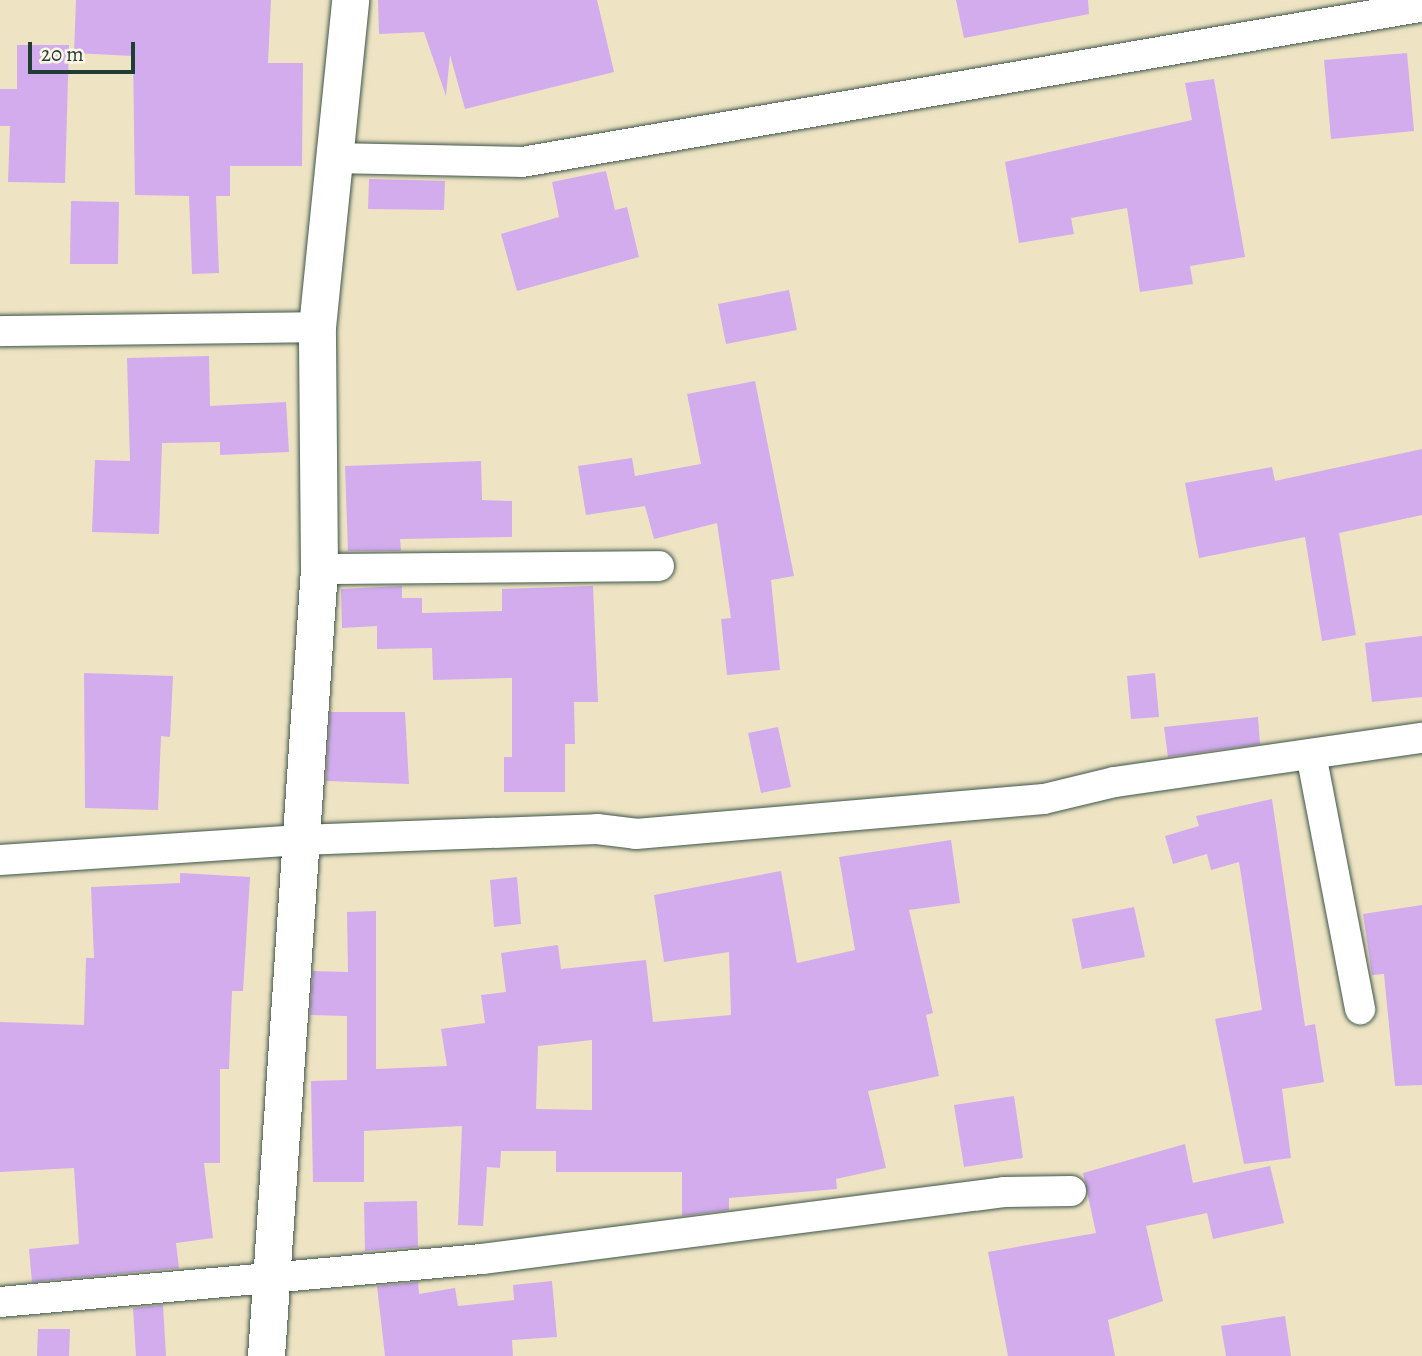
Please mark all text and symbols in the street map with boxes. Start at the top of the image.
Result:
scale bar [32,28,138,72]
text: 20 m [41,40,84,68]

